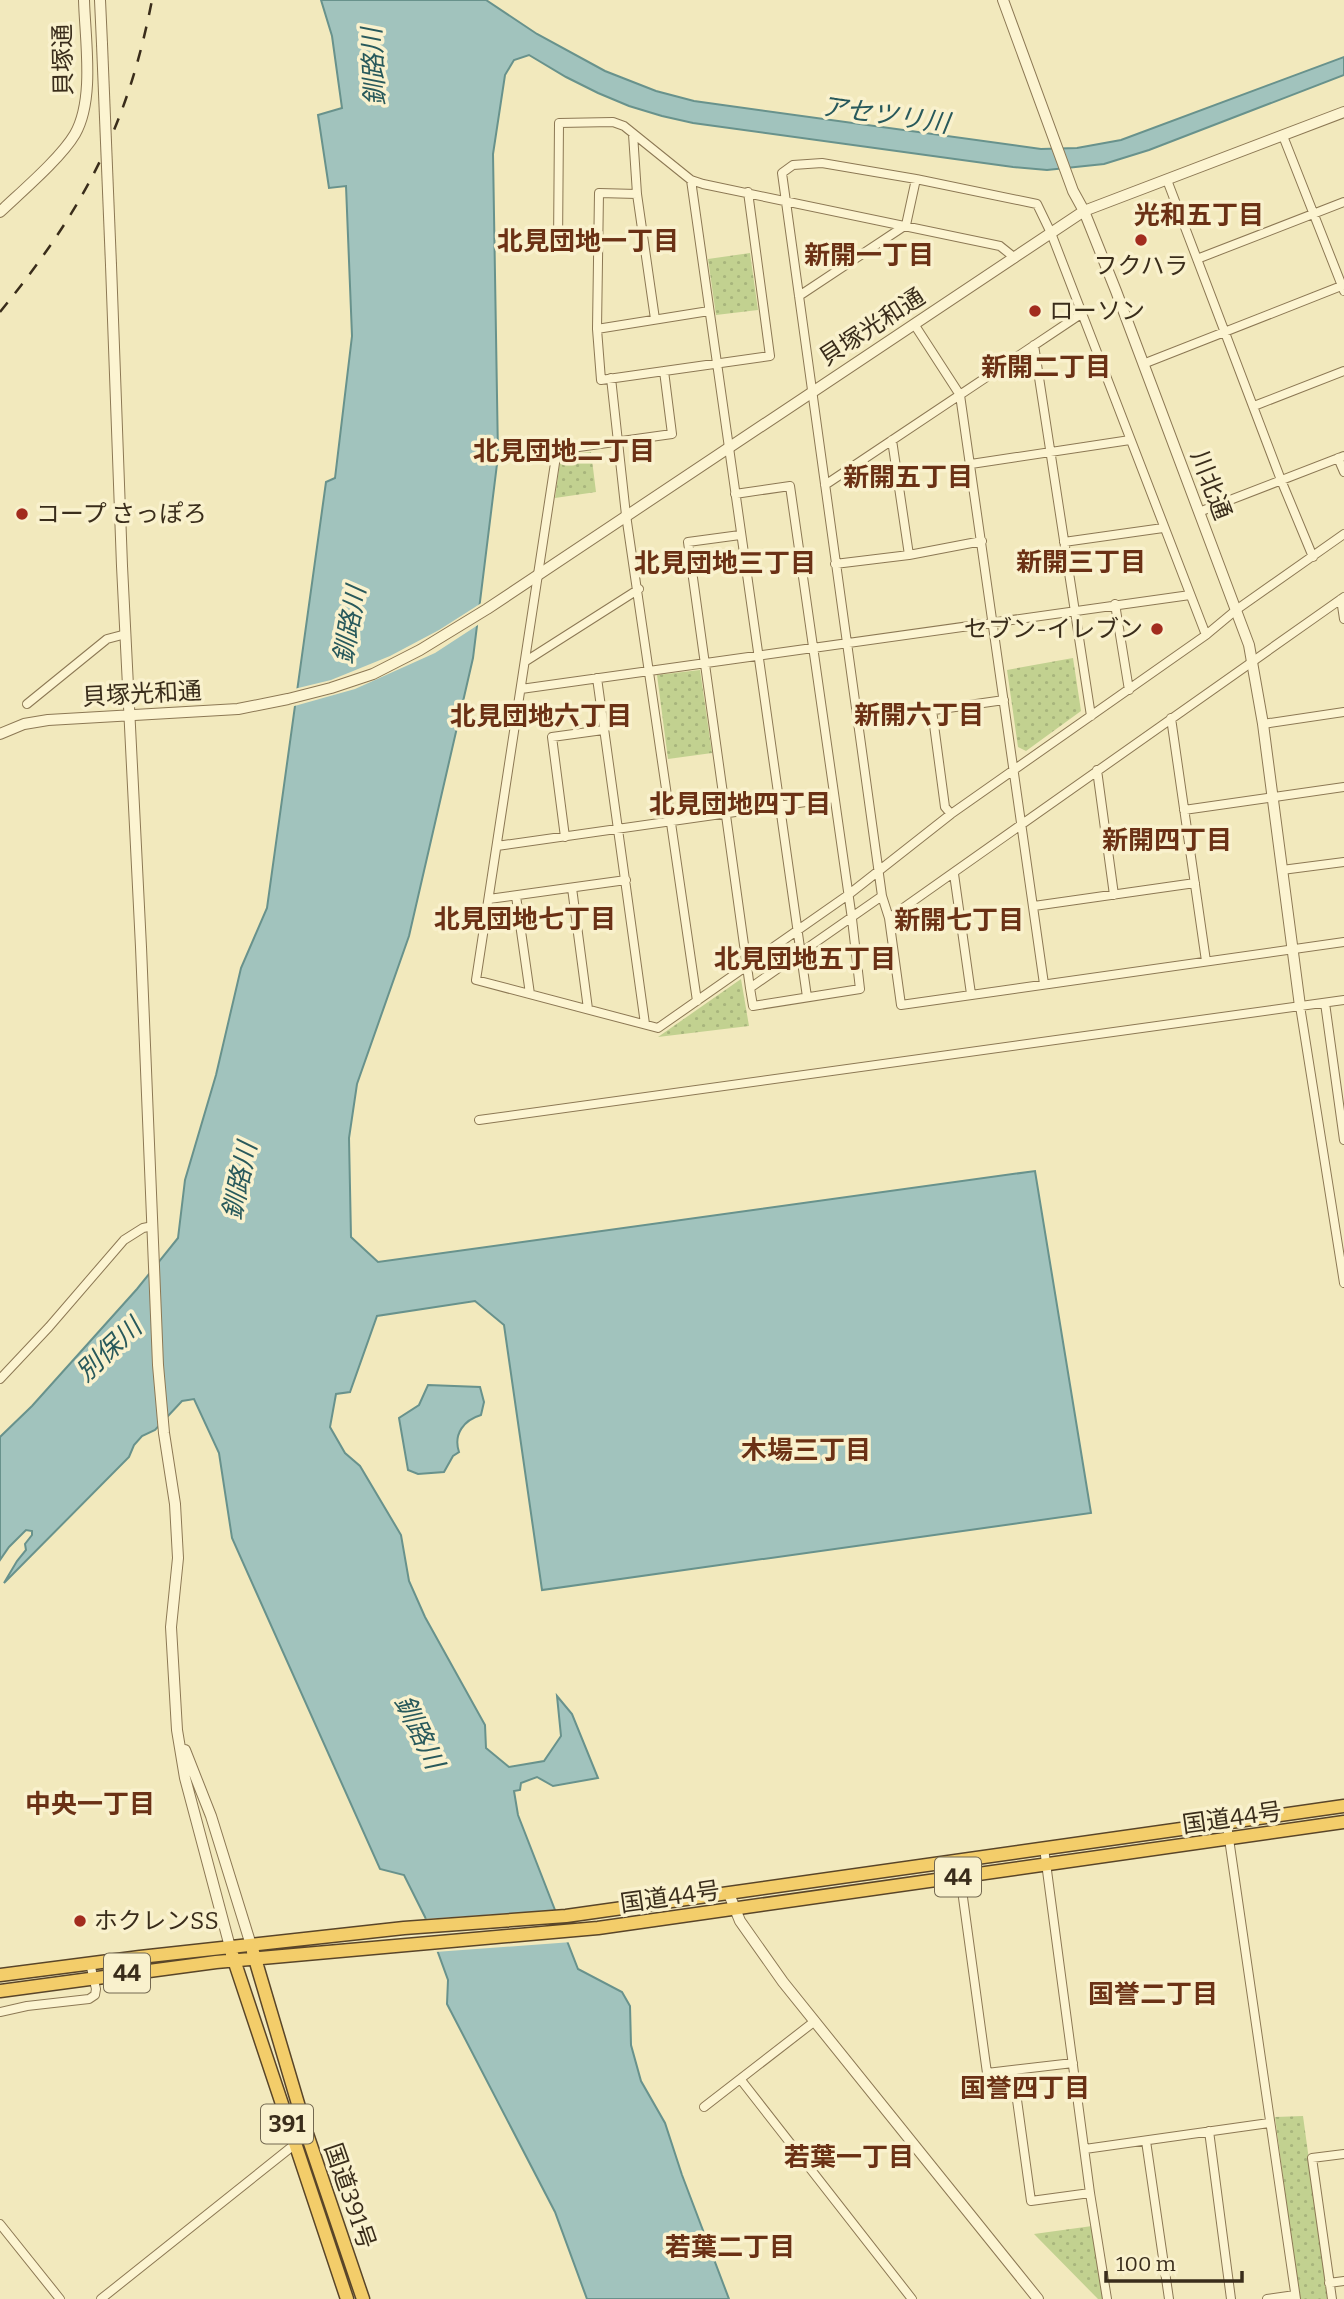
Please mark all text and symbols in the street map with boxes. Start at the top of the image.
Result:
street label: 貝塚通 [48,24,78,96]
water label: 釧路川 [356,24,392,107]
water label: アセツリ川 [819,91,954,140]
district label: 光和五丁目 [1134,200,1264,231]
district label: 北見団地一丁目 [497,226,679,257]
marker: フクハラ [1133,232,1149,248]
district label: 新開一丁目 [804,240,934,271]
place label: フクハラ [1094,252,1188,280]
street label: 貝塚光和通 [814,283,930,371]
place label: ローソン [1049,297,1145,325]
marker: ローソン [1027,303,1043,319]
district label: 新開二丁目 [981,352,1111,383]
district label: 北見団地二丁目 [473,436,655,467]
street label: 川北通 [1185,446,1237,524]
district label: 新開五丁目 [843,462,973,493]
place label: コープ さっぽろ [36,500,207,528]
marker: コープ さっぽろ [14,506,30,522]
district label: 新開三丁目 [1016,547,1146,578]
district label: 北見団地三丁目 [634,548,816,579]
water label: 釧路川 [328,581,373,666]
place label: セブン-イレブン [964,615,1143,643]
marker: セブン-イレブン [1149,621,1165,637]
street label: 貝塚光和通 [81,677,203,711]
district label: 新開六丁目 [854,700,984,731]
district label: 北見団地六丁目 [450,701,632,732]
district label: 北見団地四丁目 [649,789,831,820]
district label: 新開四丁目 [1102,825,1232,856]
district label: 北見団地七丁目 [434,904,616,935]
district label: 新開七丁目 [894,905,1024,936]
district label: 北見団地五丁目 [714,944,896,975]
water label: 釧路川 [217,1137,264,1222]
water label: 別保川 [70,1310,150,1388]
district label: 木場三丁目 [741,1435,871,1466]
water label: 釧路川 [388,1690,451,1777]
district label: 中央一丁目 [25,1789,155,1820]
street label: 国道44号 [1180,1797,1284,1839]
road number: 44 [935,1858,981,1896]
street label: 国道44号 [618,1876,722,1918]
place label: ホクレンSS [94,1907,219,1935]
marker: ホクレンSS [72,1913,88,1929]
road number: 44 [104,1954,150,1992]
district label: 国誉二丁目 [1088,1979,1218,2010]
district label: 国誉四丁目 [960,2073,1090,2104]
road number: 391 [261,2104,313,2144]
street label: 国道391号 [319,2140,381,2252]
district label: 若葉一丁目 [784,2142,914,2173]
district label: 若葉二丁目 [665,2232,795,2263]
scale bar [1106,2240,1242,2284]
text: 100 m [1116,2251,1176,2277]

